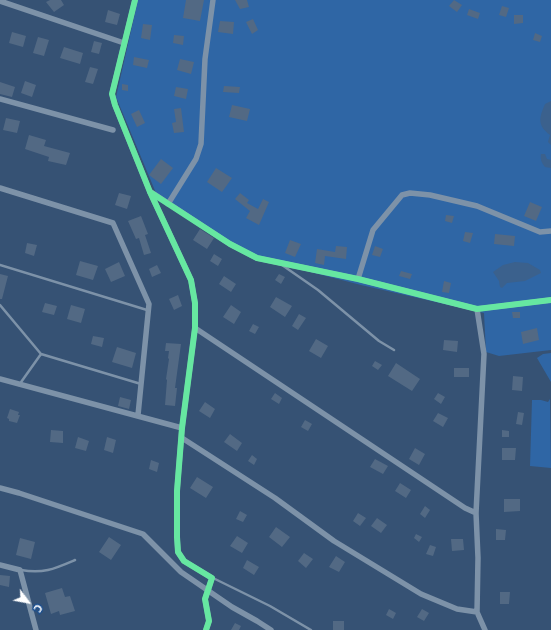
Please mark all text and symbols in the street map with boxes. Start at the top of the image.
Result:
north arrow [8,582,48,622]
text: С [30,602,47,616]

